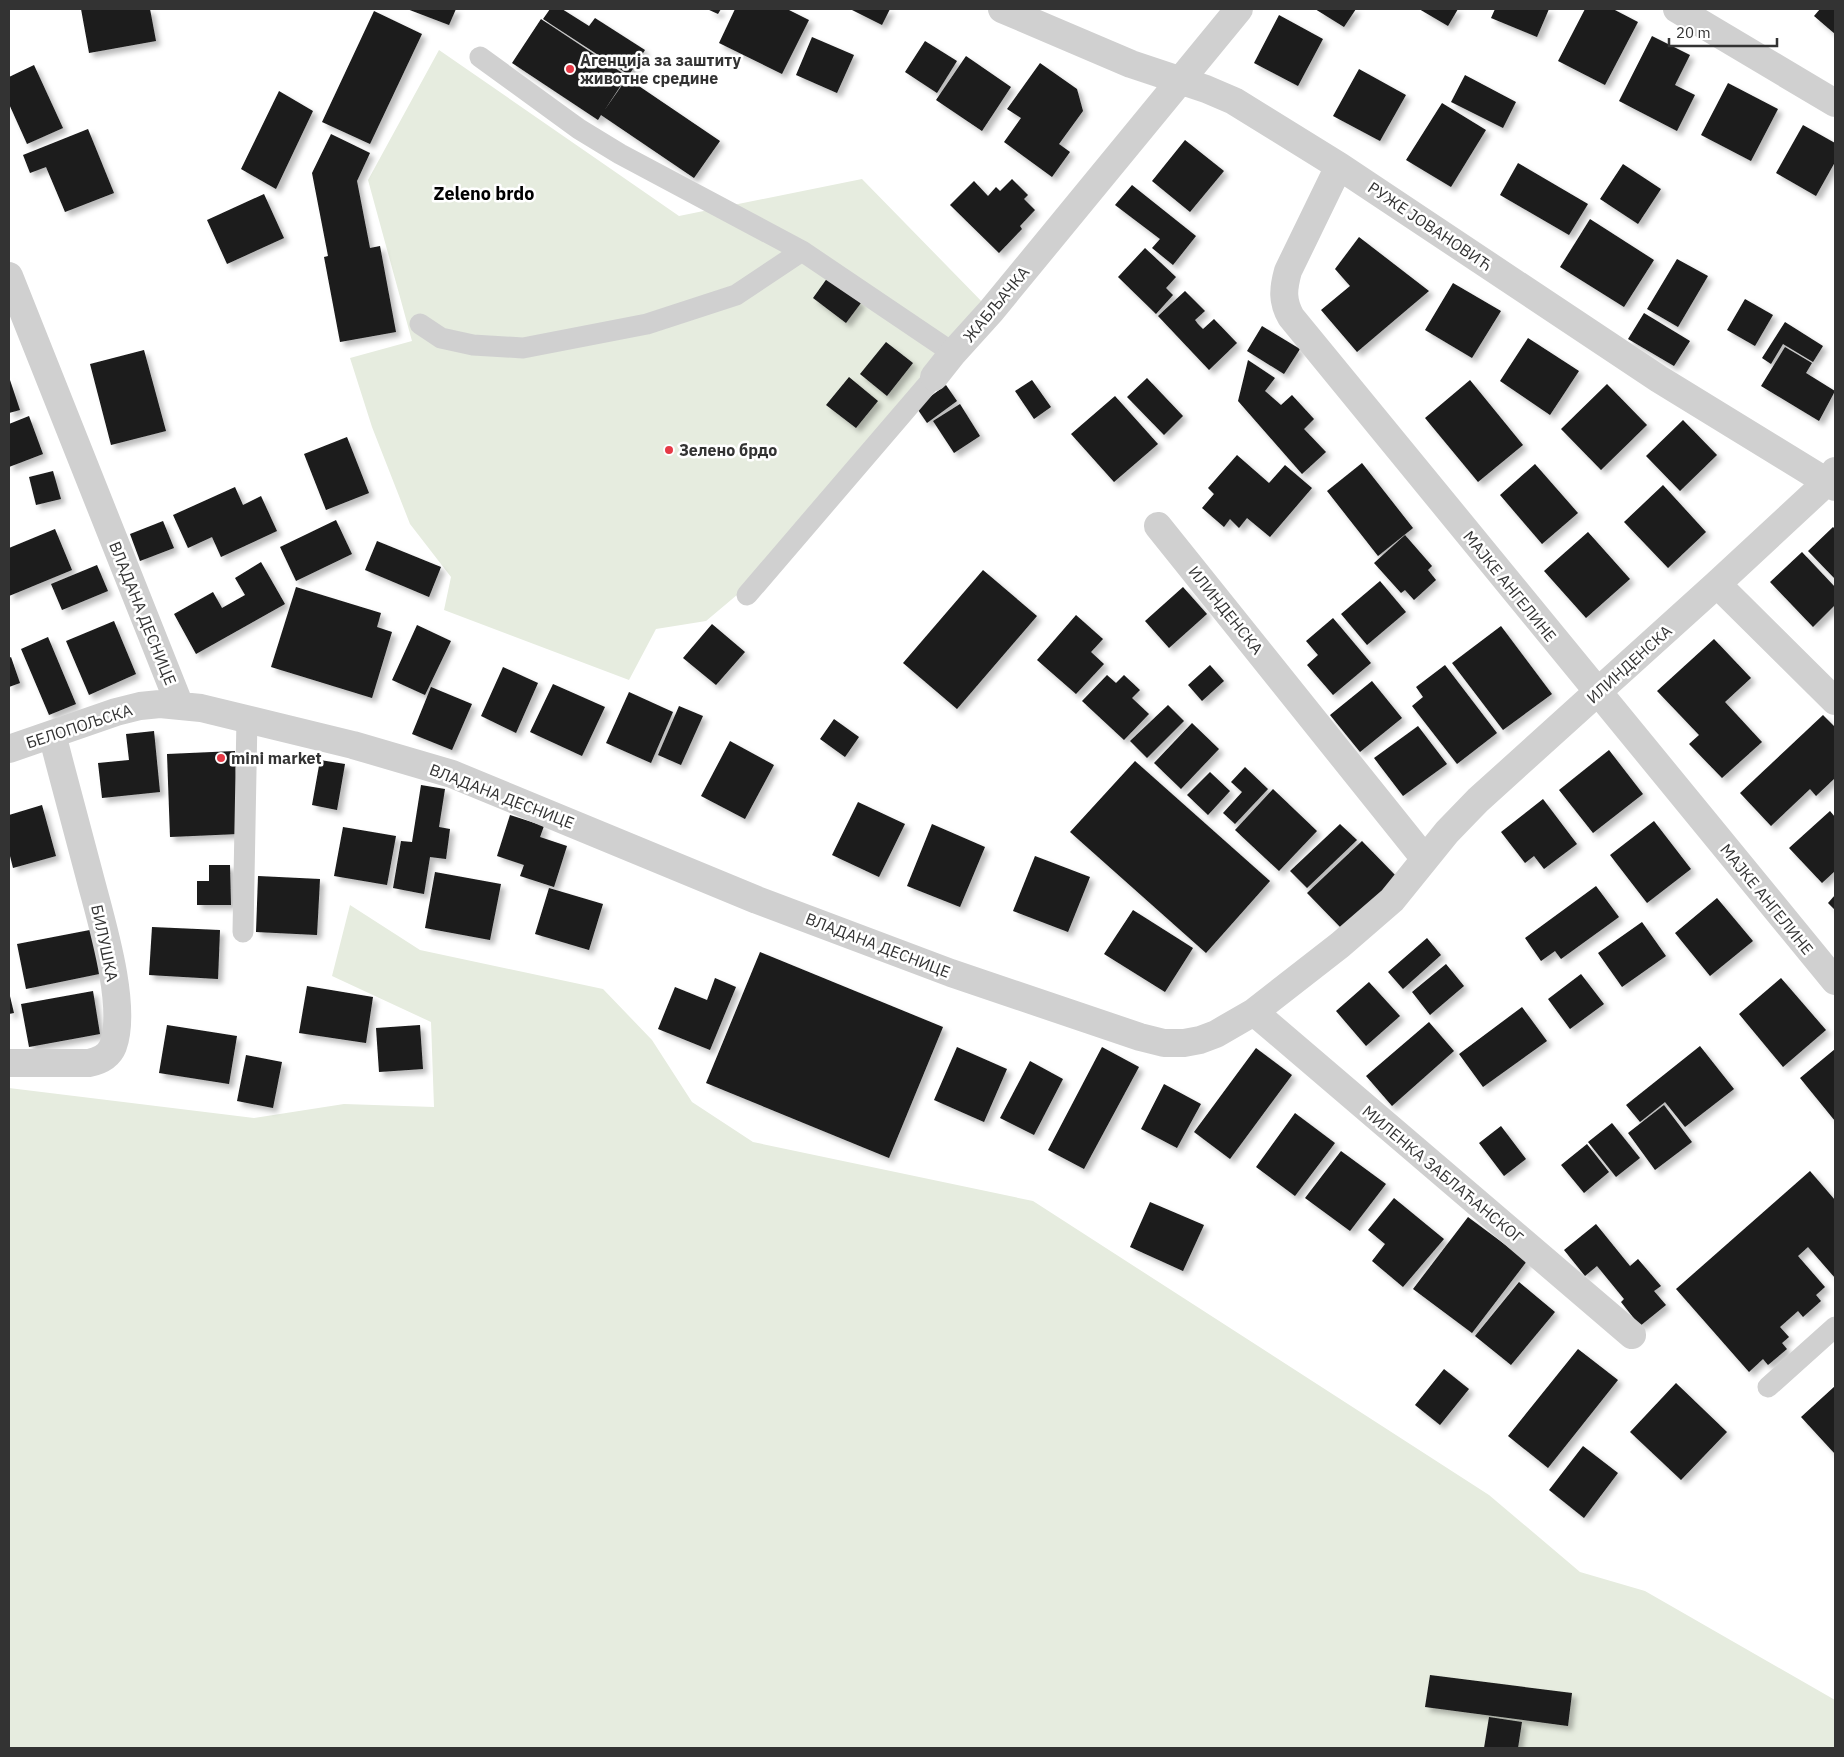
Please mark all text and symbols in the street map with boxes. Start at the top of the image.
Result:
scale bar [1669,15,1776,47]
text: 20 m [1676,23,1711,42]
place label: Агенција за заштиту животне средине [580,50,741,88]
marker: Агенција за заштиту животне средине [564,63,576,75]
street label: РУЖЕ ЈОВАНОВИЋ [1364,177,1496,275]
district label: Zeleno brdo [434,182,534,205]
street label: ЖАБЉАЧКА [959,262,1033,346]
place label: Зелено брдо [679,440,777,460]
marker: Зелено брдо [663,444,675,456]
street label: МАЈКЕ АНГЕЛИНЕ [1459,526,1561,646]
street label: ВЛАДАНА ДЕСНИЦЕ [105,538,181,688]
street label: ИЛИНДЕНСКА [1184,562,1268,658]
street label: ИЛИНДЕНСКА [1582,620,1676,708]
street label: БЕЛОПОЉСКА [23,699,135,753]
place label: mini market [231,748,322,768]
marker: mini market [215,752,227,764]
street label: ВЛАДАНА ДЕСНИЦЕ [427,759,577,833]
street label: МАЈКЕ АНГЕЛИНЕ [1716,839,1818,959]
street label: БИЛУШКА [87,903,123,983]
street label: ВЛАДАНА ДЕСНИЦЕ [803,908,953,982]
street label: МИЛЕНКА ЗАБЛАЋАНСКОГ [1358,1101,1528,1247]

